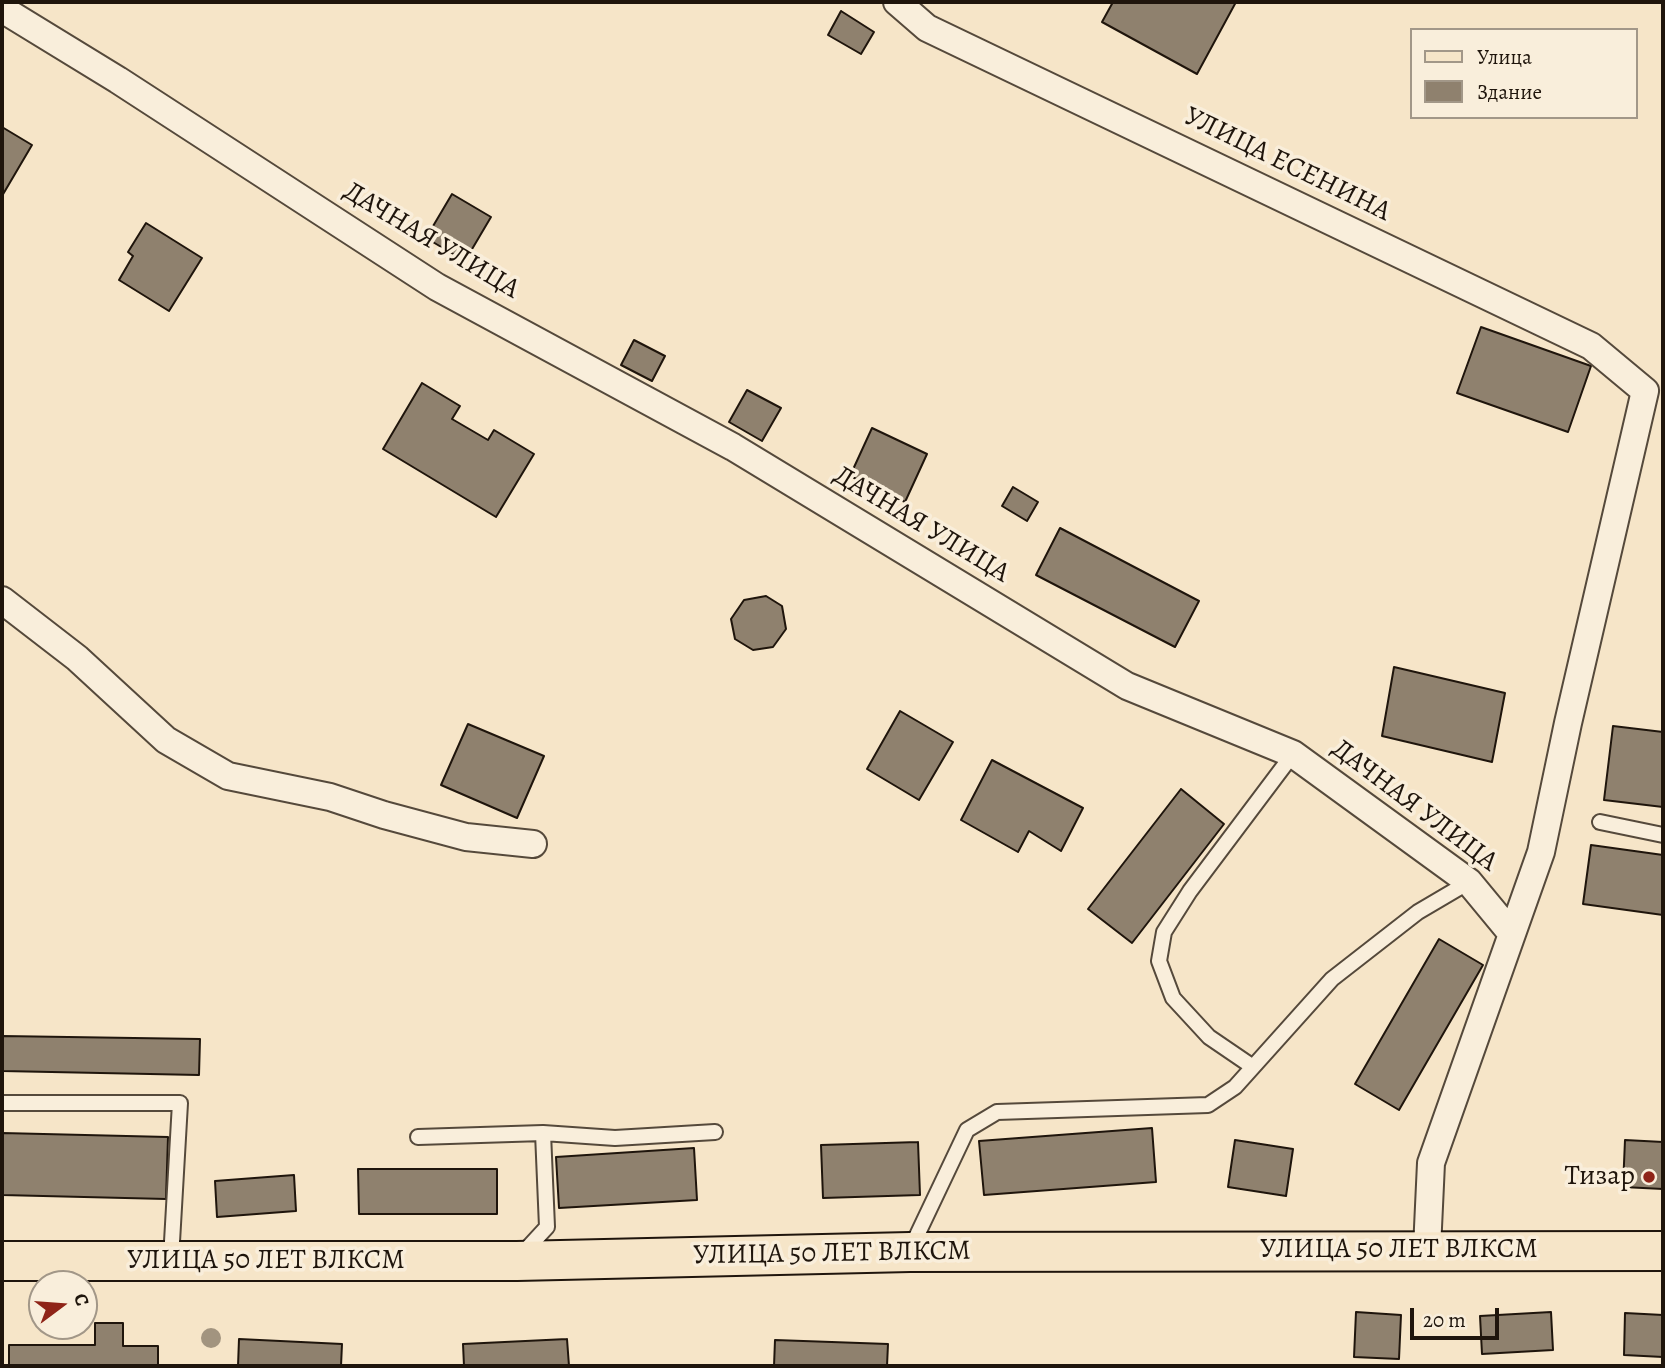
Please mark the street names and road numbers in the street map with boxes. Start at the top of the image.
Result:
street label: УЛИЦА ЕСЕНИНА [1178,100,1396,230]
street label: ДАЧНАЯ УЛИЦА [337,175,525,307]
street label: ДАЧНАЯ УЛИЦА [827,459,1015,591]
street label: ДАЧНАЯ УЛИЦА [1324,733,1504,879]
street label: УЛИЦА 50 ЛЕТ ВЛКСМ [1260,1233,1538,1267]
street label: УЛИЦА 50 ЛЕТ ВЛКСМ [693,1235,971,1273]
street label: УЛИЦА 50 ЛЕТ ВЛКСМ [127,1244,405,1278]

